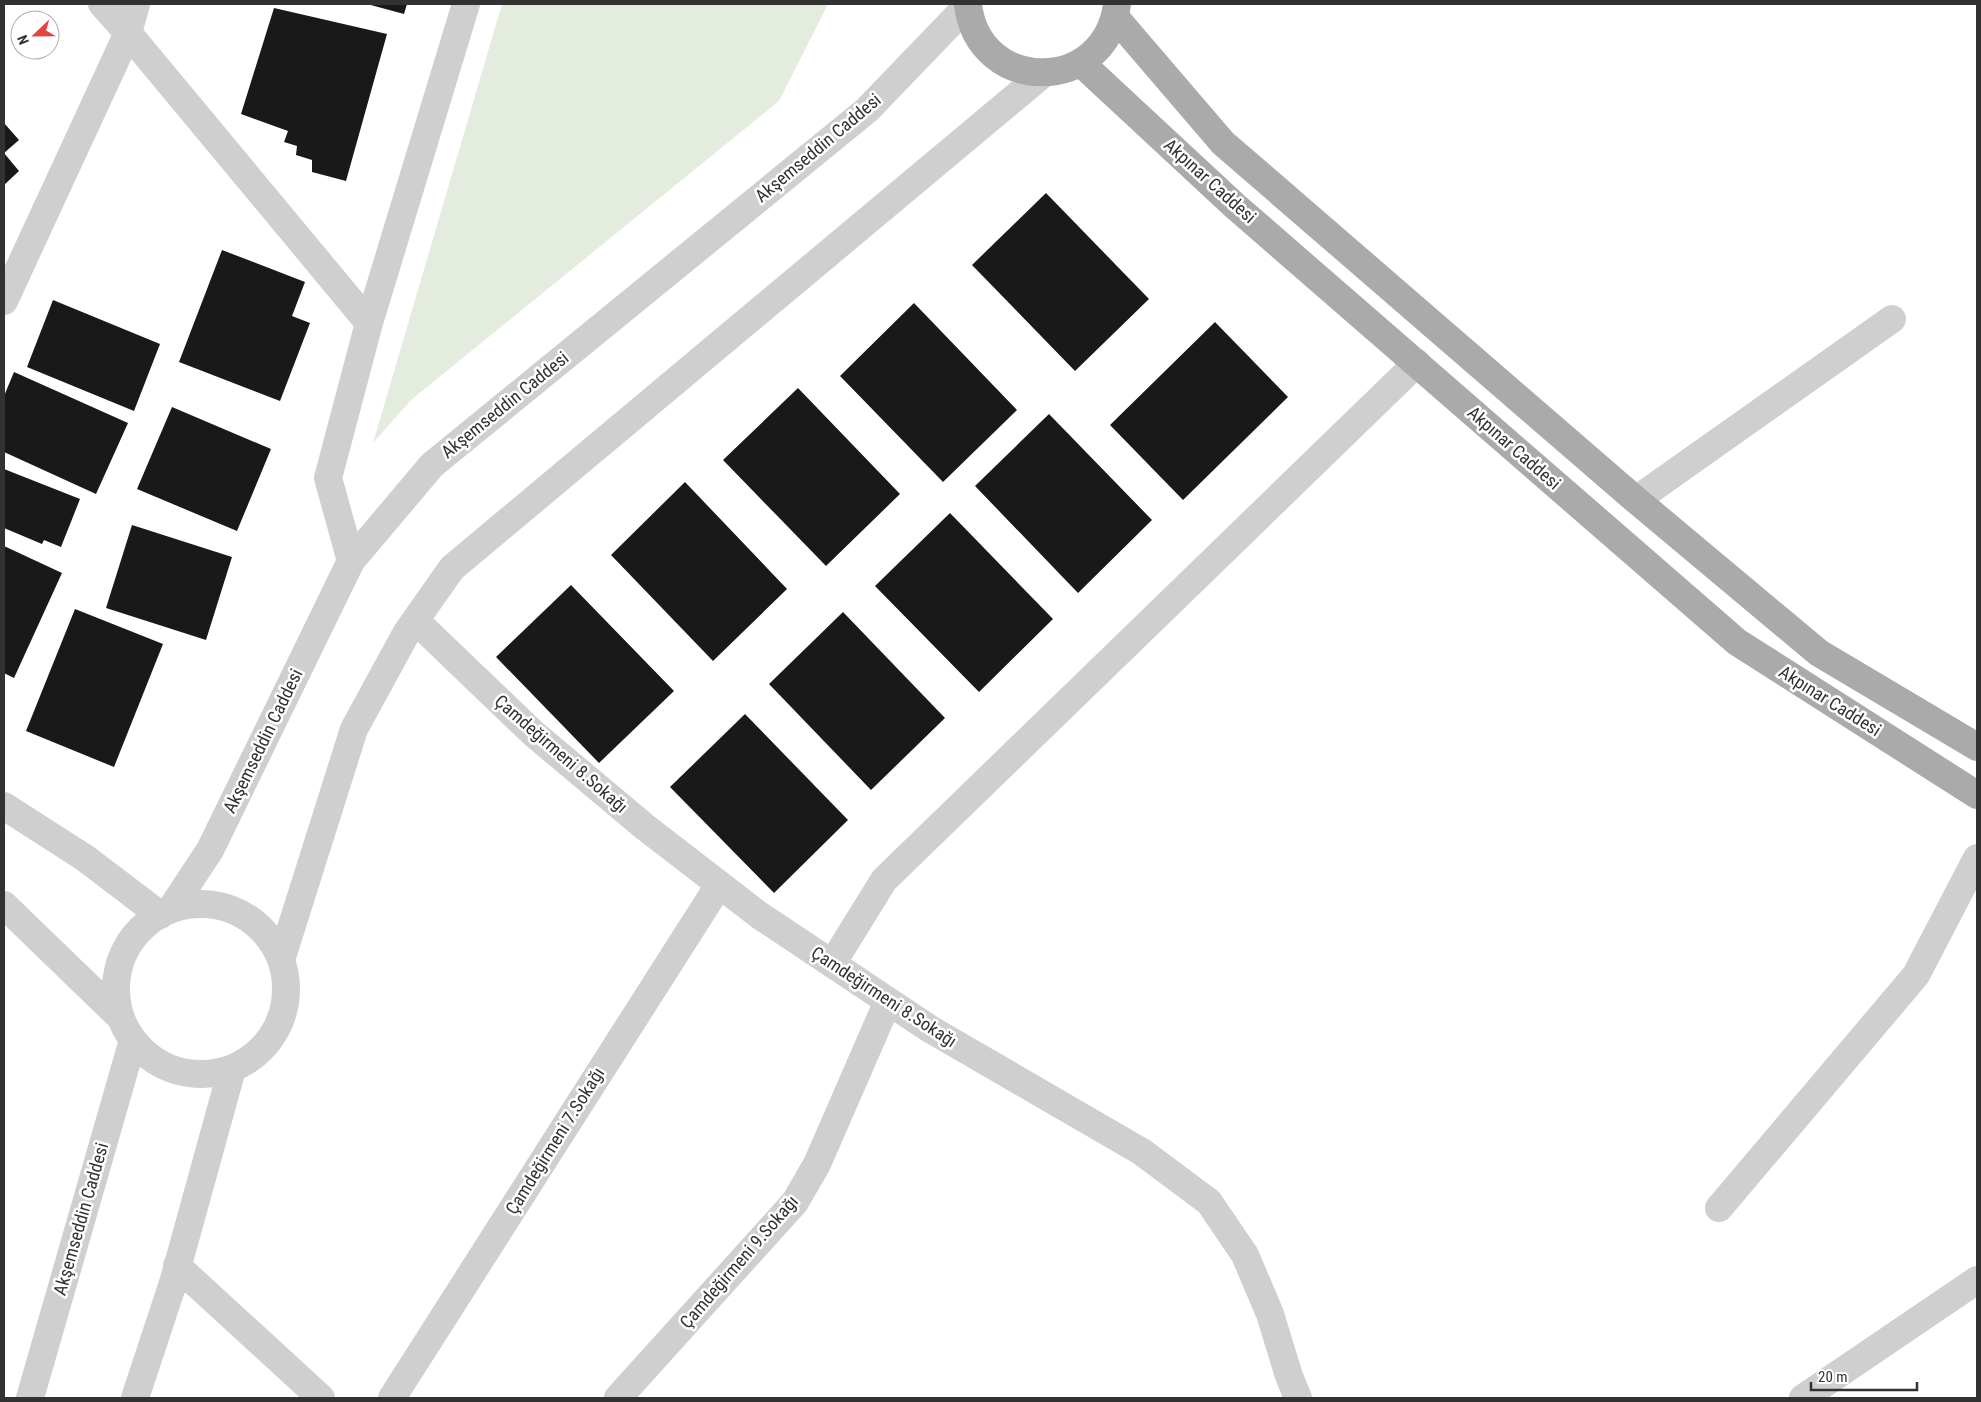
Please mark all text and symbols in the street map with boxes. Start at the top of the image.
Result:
north arrow [10,10,60,60]
text: N [14,33,32,47]
street label: Akşemseddin Caddesi [751,89,885,206]
street label: Akpınar Caddesi [1160,134,1260,227]
street label: Akşemseddin Caddesi [437,347,573,462]
street label: Akpınar Caddesi [1464,402,1565,494]
street label: Akpınar Caddesi [1776,661,1885,740]
street label: Akşemseddin Caddesi [219,665,307,816]
street label: Çamdeğirmeni 8.Sokağı [491,690,632,817]
street label: Çamdeğirmeni 8.Sokağı [808,942,961,1051]
street label: Çamdeğirmeni 7.Sokağı [501,1063,608,1218]
street label: Akşemseddin Caddesi [49,1140,112,1298]
street label: Çamdeğirmeni 9.Sokağı [675,1191,802,1332]
scale bar [1811,1360,1917,1392]
text: 20 m [1818,1368,1848,1386]

